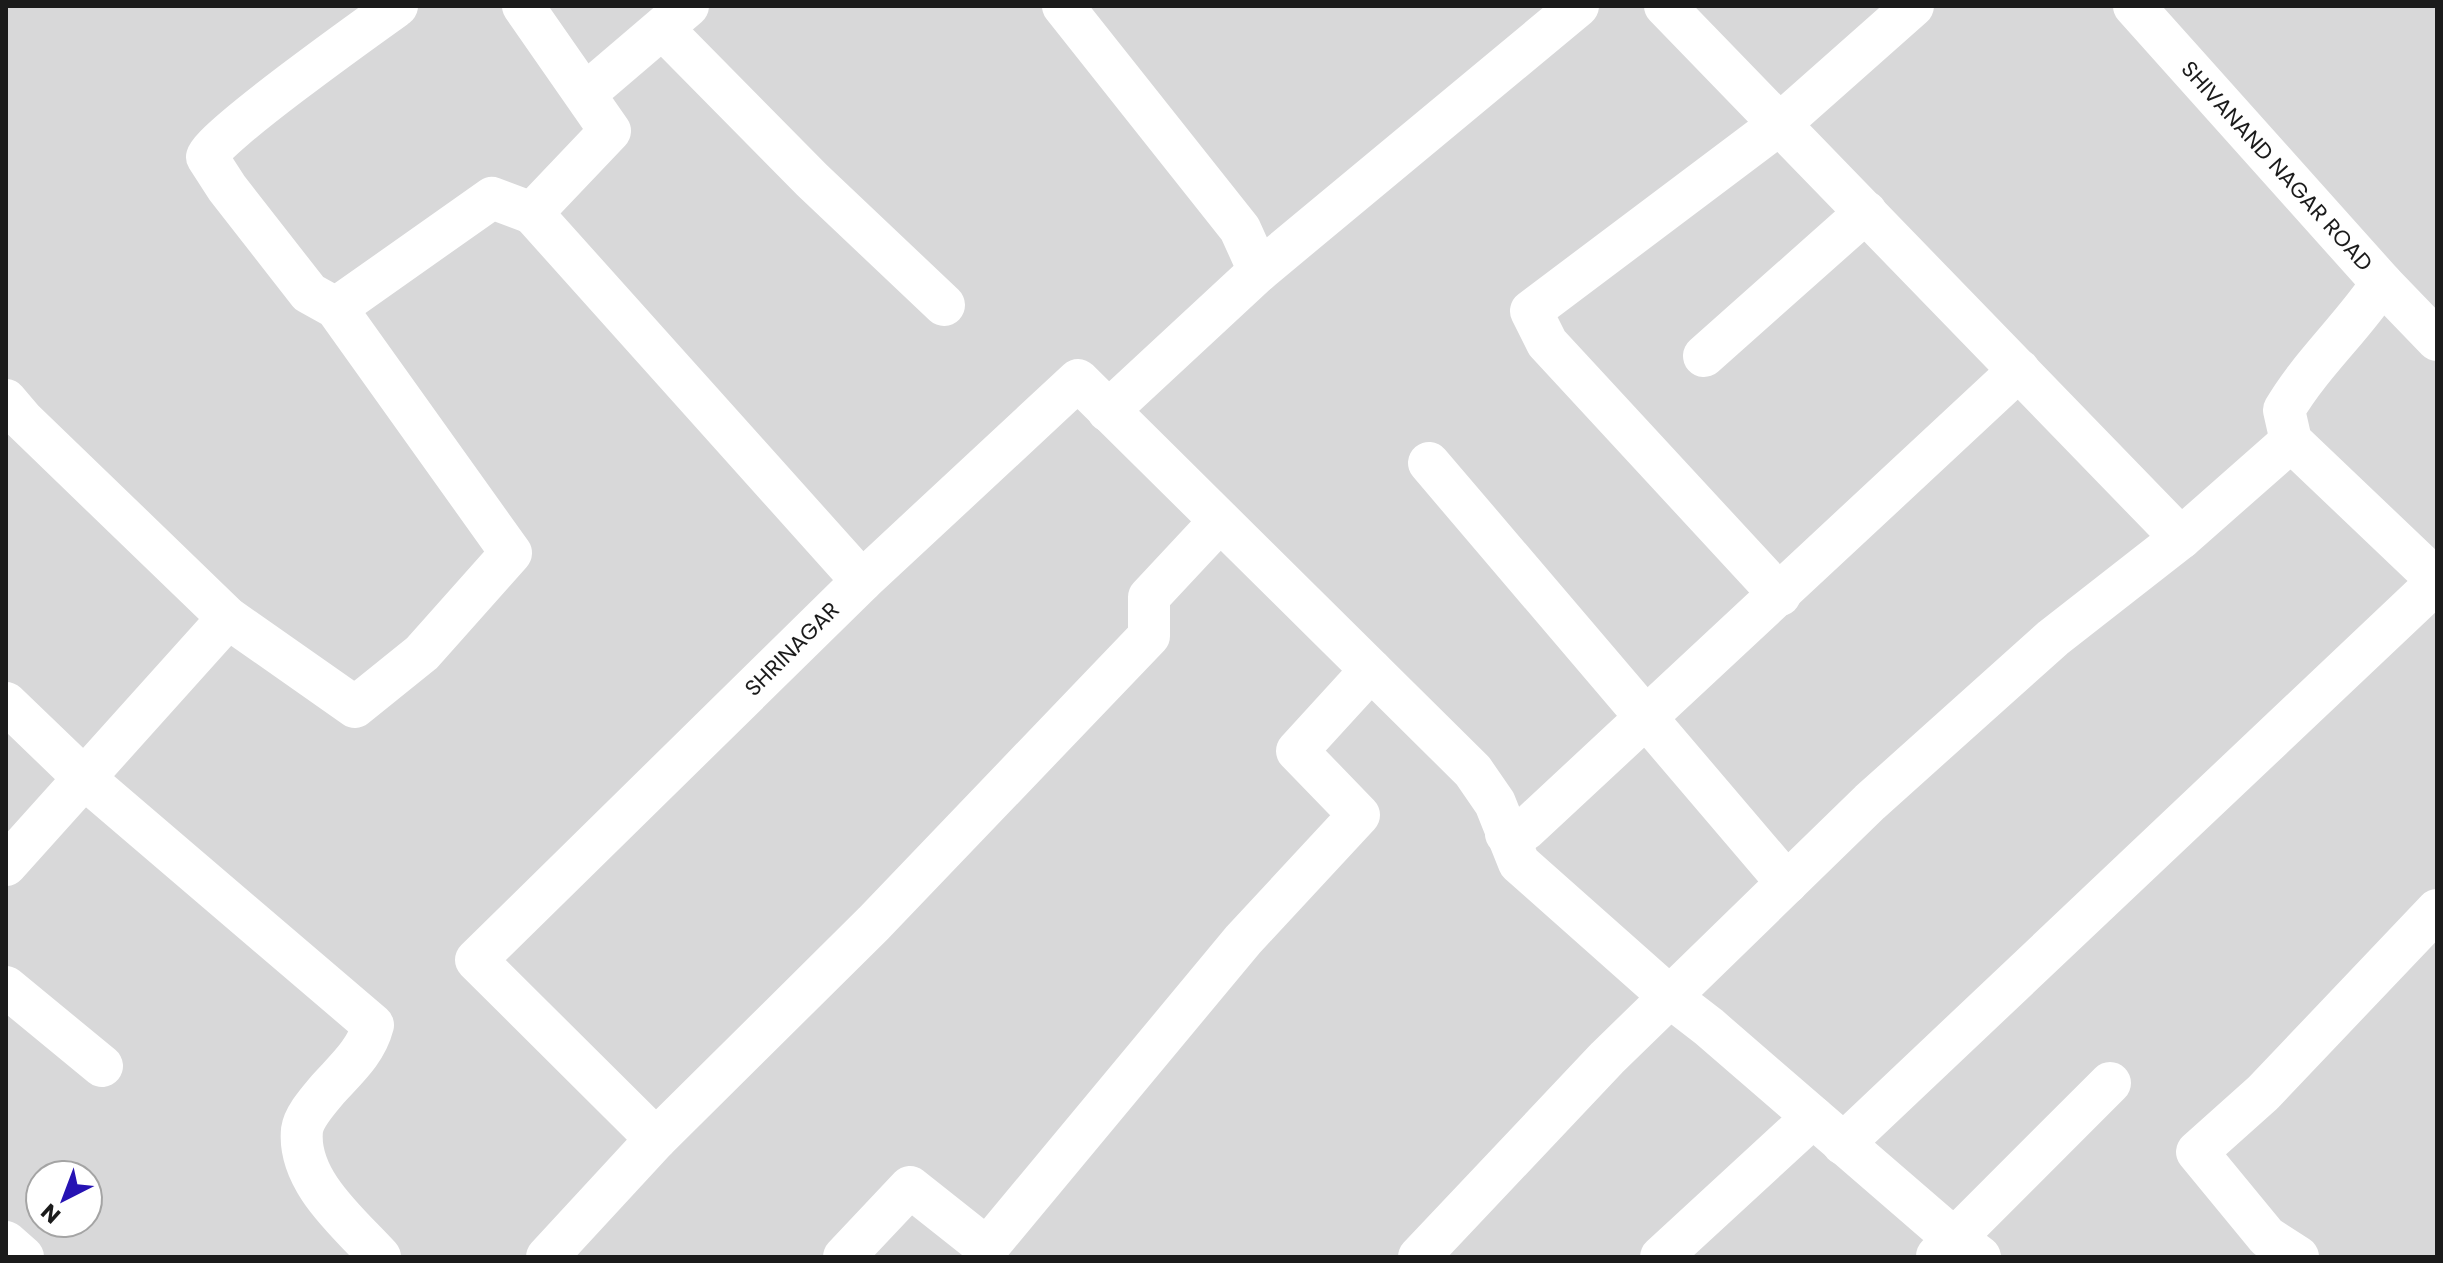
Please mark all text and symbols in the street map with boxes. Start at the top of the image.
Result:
street label: SHIVANAND NAGAR ROAD [2174,54,2380,278]
street label: SHRINAGAR [738,595,846,703]
north arrow [24,1159,104,1239]
text: N [34,1196,67,1231]

